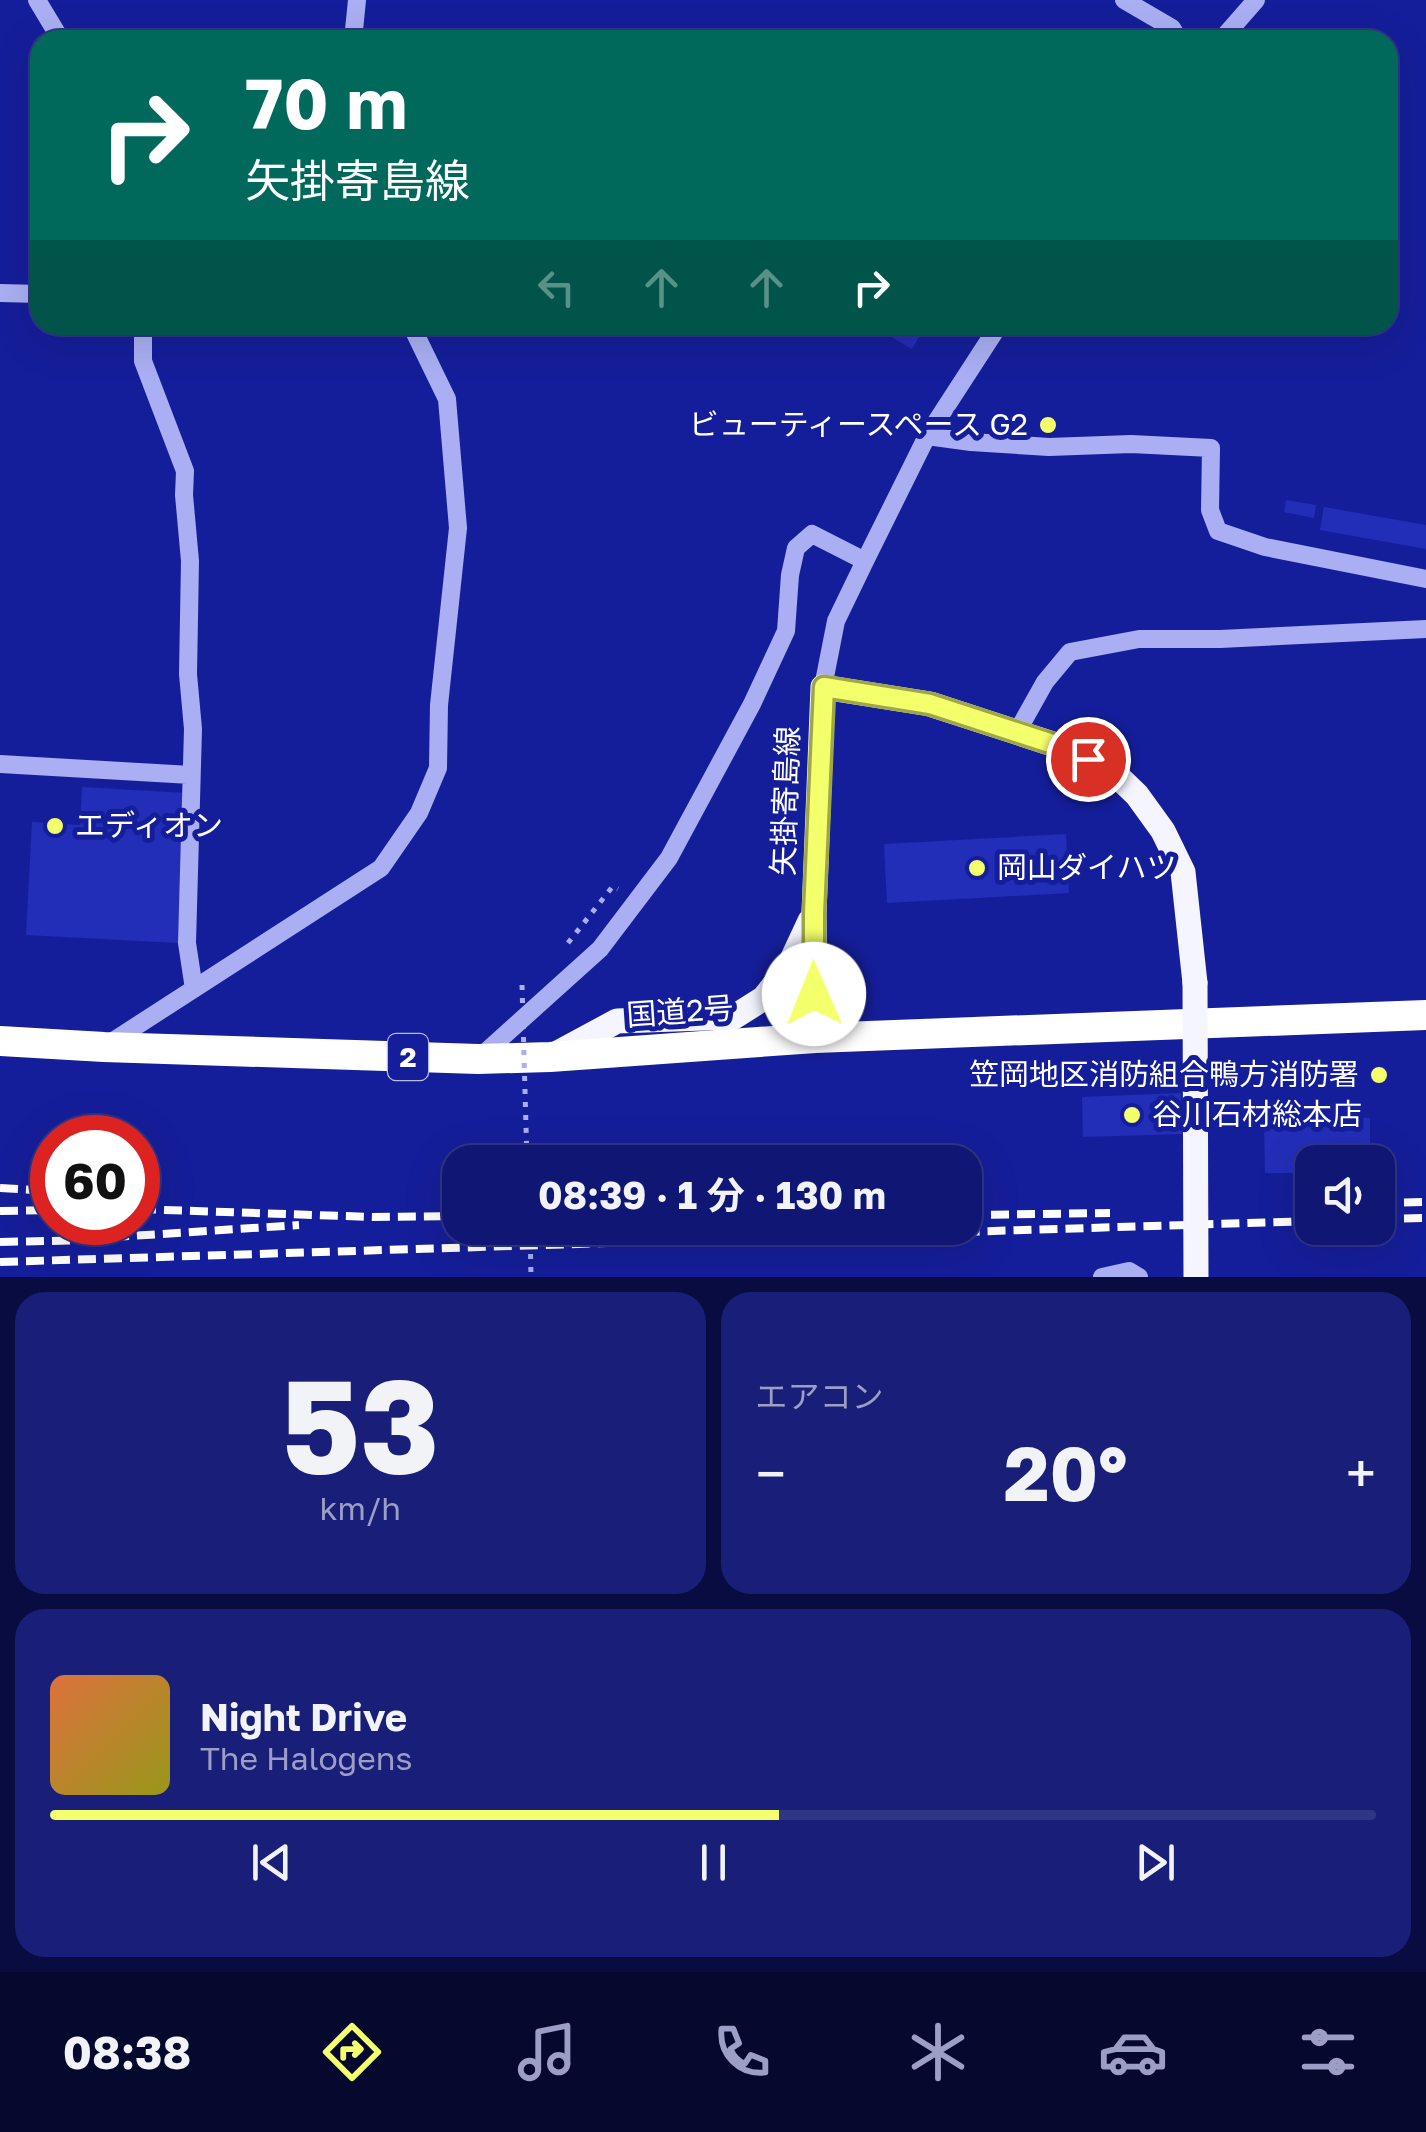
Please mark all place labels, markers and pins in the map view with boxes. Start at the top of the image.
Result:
place label: ビューティースペース G2 [689,406,1028,442]
marker: ビューティースペース G2 [1037,414,1059,436]
pin [1046,717,1131,802]
place label: エディオン [75,807,223,843]
marker: エディオン [44,815,66,837]
place label: 岡山ダイハツ [997,849,1176,885]
marker: 岡山ダイハツ [966,857,988,879]
place label: 笠岡地区消防組合鴨方消防署 [969,1056,1359,1092]
marker: 笠岡地区消防組合鴨方消防署 [1368,1064,1390,1086]
place label: 谷川石材総本店 [1152,1096,1362,1132]
marker: 谷川石材総本店 [1121,1104,1143,1126]

